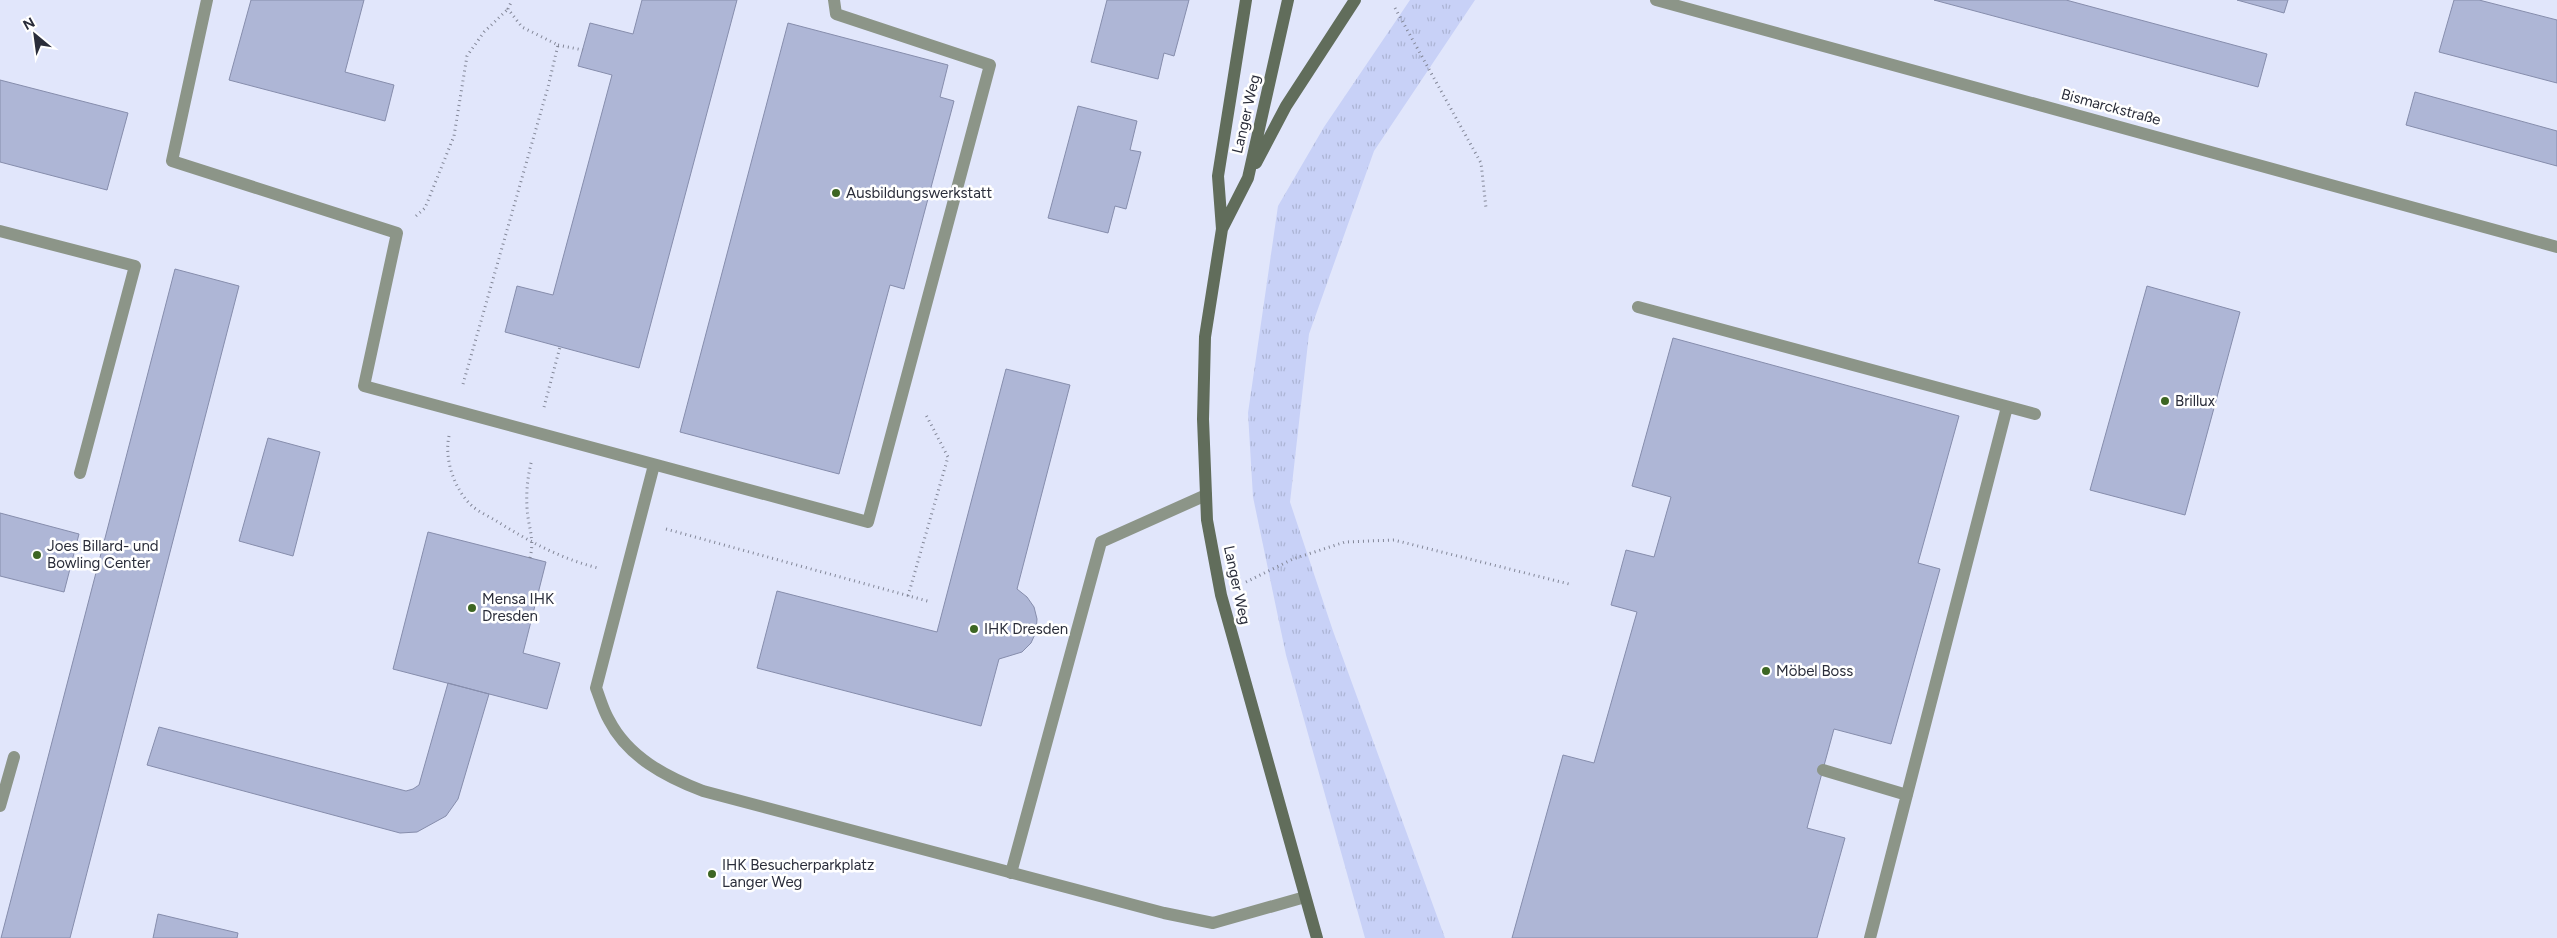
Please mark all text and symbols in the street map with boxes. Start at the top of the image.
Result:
north arrow [10,10,60,60]
text: N [20,14,38,34]
street label: Langer Weg [1228,73,1264,155]
street label: Bismarckstraße [2059,85,2163,129]
place label: Ausbildungswerkstatt [846,184,992,202]
marker: Ausbildungswerkstatt [830,187,842,199]
place label: Brillux [2175,392,2215,410]
marker: Brillux [2159,395,2171,407]
place label: Joes Billard- und Bowling Center [47,537,159,572]
street label: Langer Weg [1220,544,1254,626]
marker: Joes Billard- und Bowling Center [31,549,43,561]
place label: Mensa IHK Dresden [482,590,555,625]
marker: Mensa IHK Dresden [466,602,478,614]
place label: IHK Dresden [984,620,1068,638]
marker: IHK Dresden [968,623,980,635]
place label: Möbel Boss [1776,662,1853,680]
marker: Möbel Boss [1760,665,1772,677]
place label: IHK Besucherparkplatz Langer Weg [722,856,874,891]
marker: IHK Besucherparkplatz Langer Weg [706,868,718,880]

